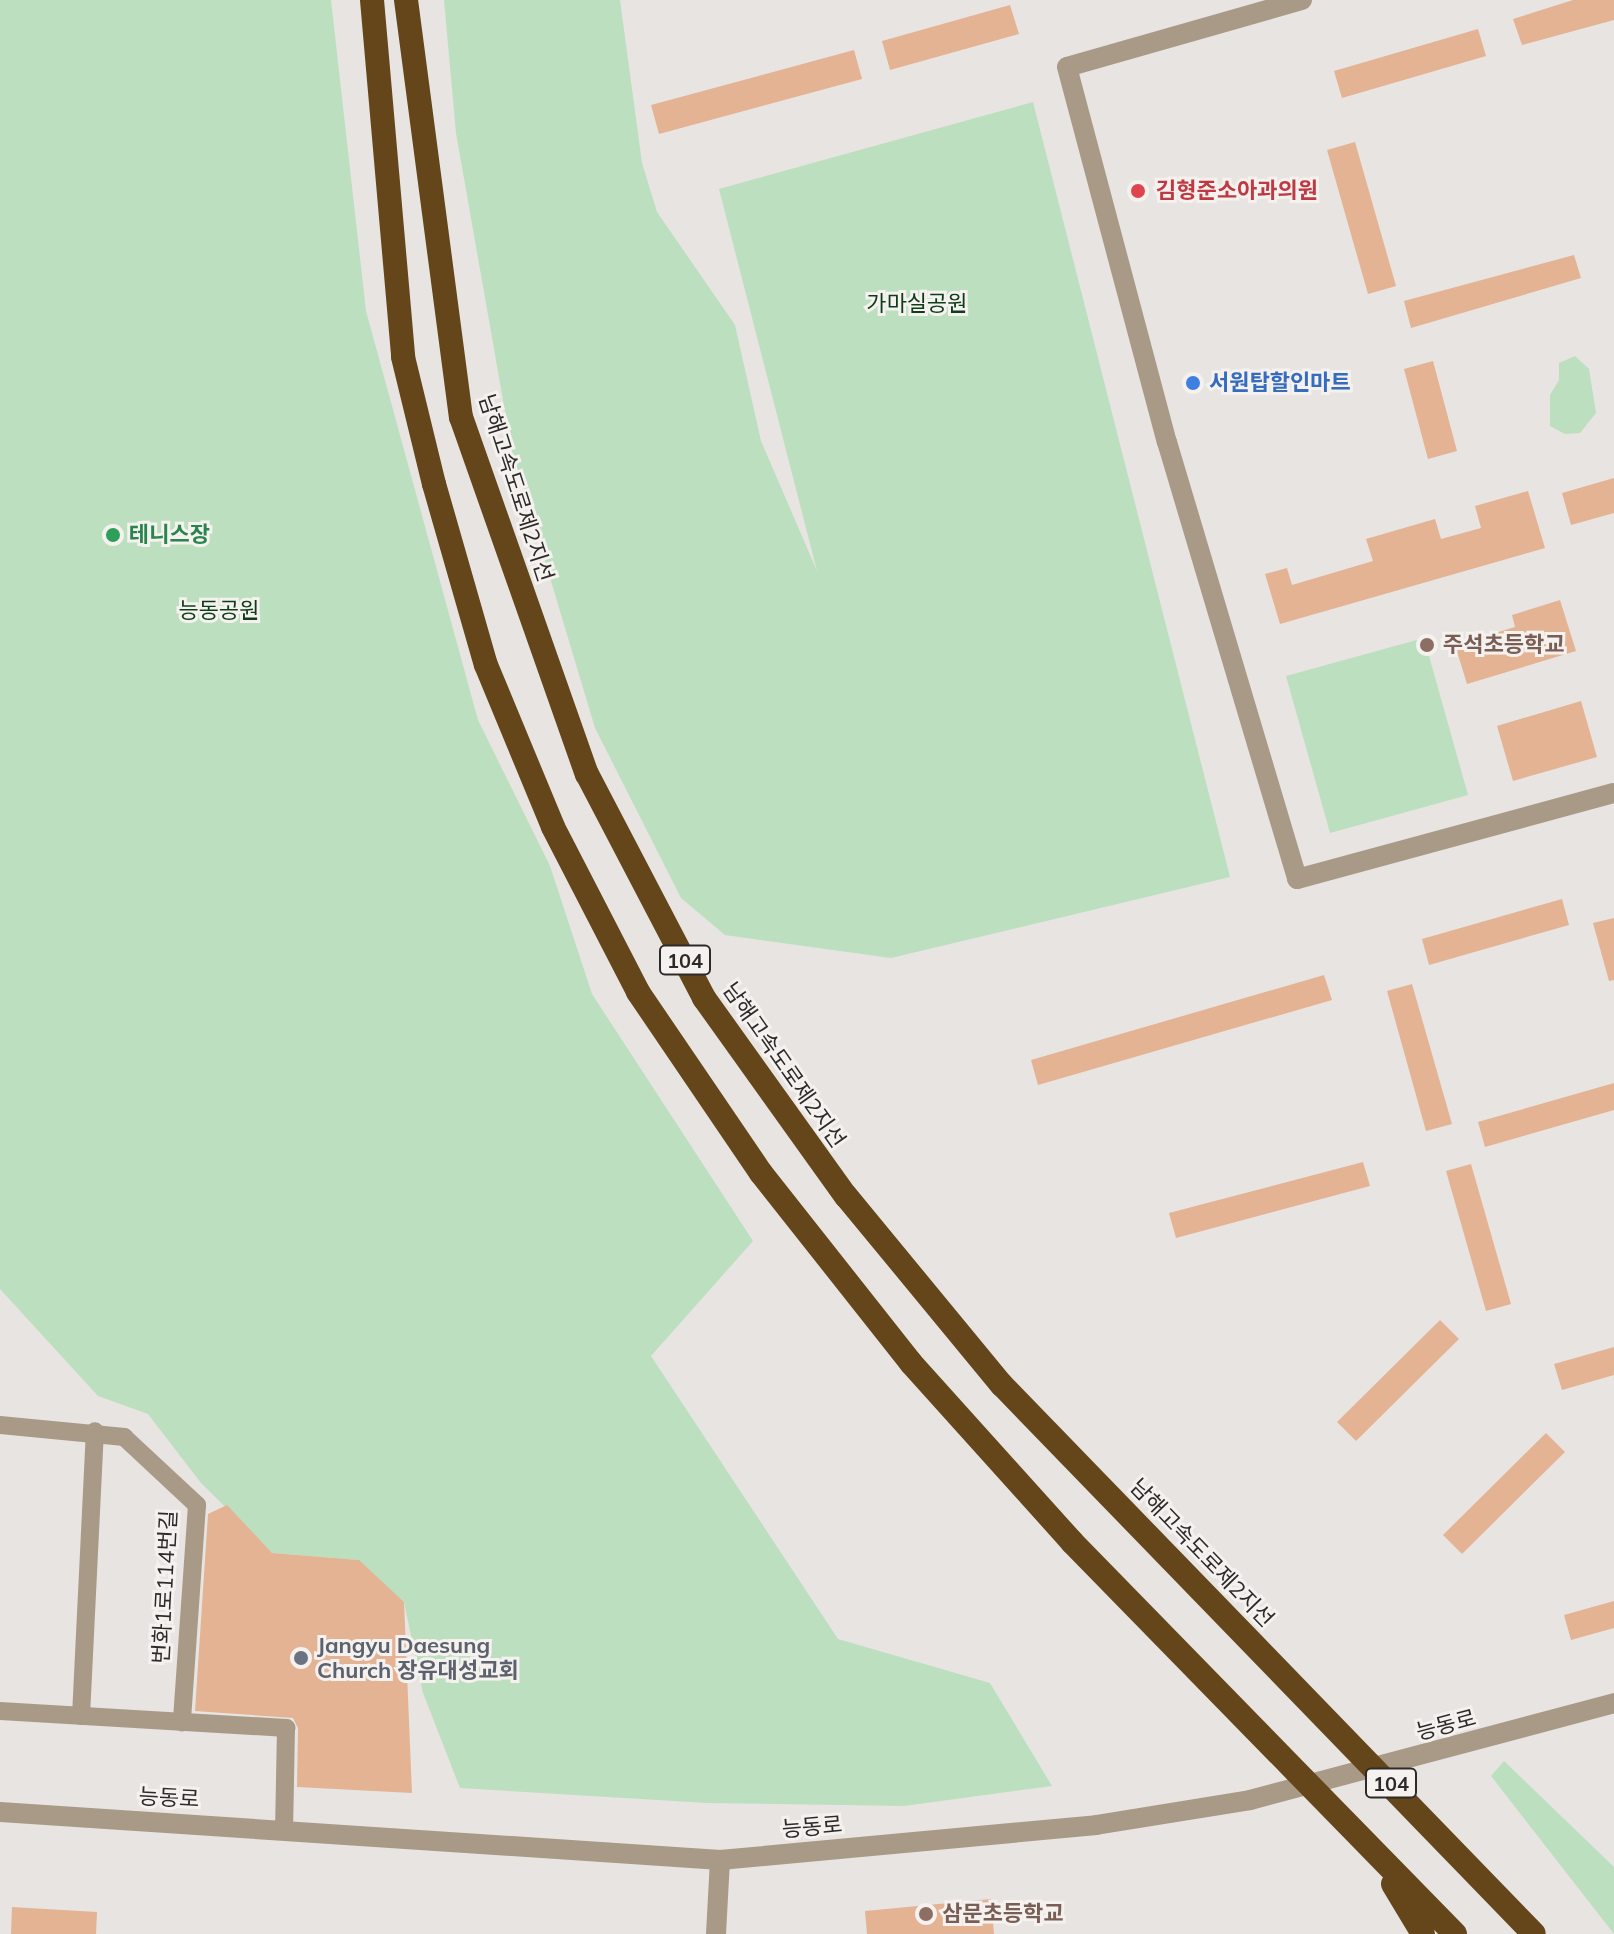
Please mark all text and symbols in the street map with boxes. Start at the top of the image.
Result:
place label: 김형준소아과의원 [1156,178,1318,204]
marker: 김형준소아과의원 [1127,180,1149,202]
park label: 가마실공원 [866,291,968,317]
place label: 서원탑할인마트 [1209,370,1351,396]
marker: 서원탑할인마트 [1184,374,1202,392]
street label: 남해고속도로제2지선 [473,391,559,585]
place label: 테니스장 [129,522,210,548]
marker: 테니스장 [104,526,122,544]
park label: 능동공원 [179,598,259,624]
place label: 주석초등학교 [1443,632,1564,658]
marker: 주석초등학교 [1418,636,1436,654]
road number: 104 [659,944,711,976]
street label: 남해고속도로제2지선 [717,977,851,1153]
street label: 남해고속도로제2지선 [1125,1474,1279,1632]
street label: 번화1로114번길 [148,1509,182,1665]
place label: Jangyu Daesung Church 장유대성교회 [317,1632,519,1684]
marker: Jangyu Daesung Church 장유대성교회 [292,1649,310,1667]
street label: 능동로 [1413,1704,1479,1746]
road number: 104 [1365,1767,1417,1799]
street label: 능동로 [138,1783,200,1813]
street label: 능동로 [781,1811,843,1843]
place label: 삼문초등학교 [942,1901,1063,1927]
marker: 삼문초등학교 [917,1905,935,1923]

